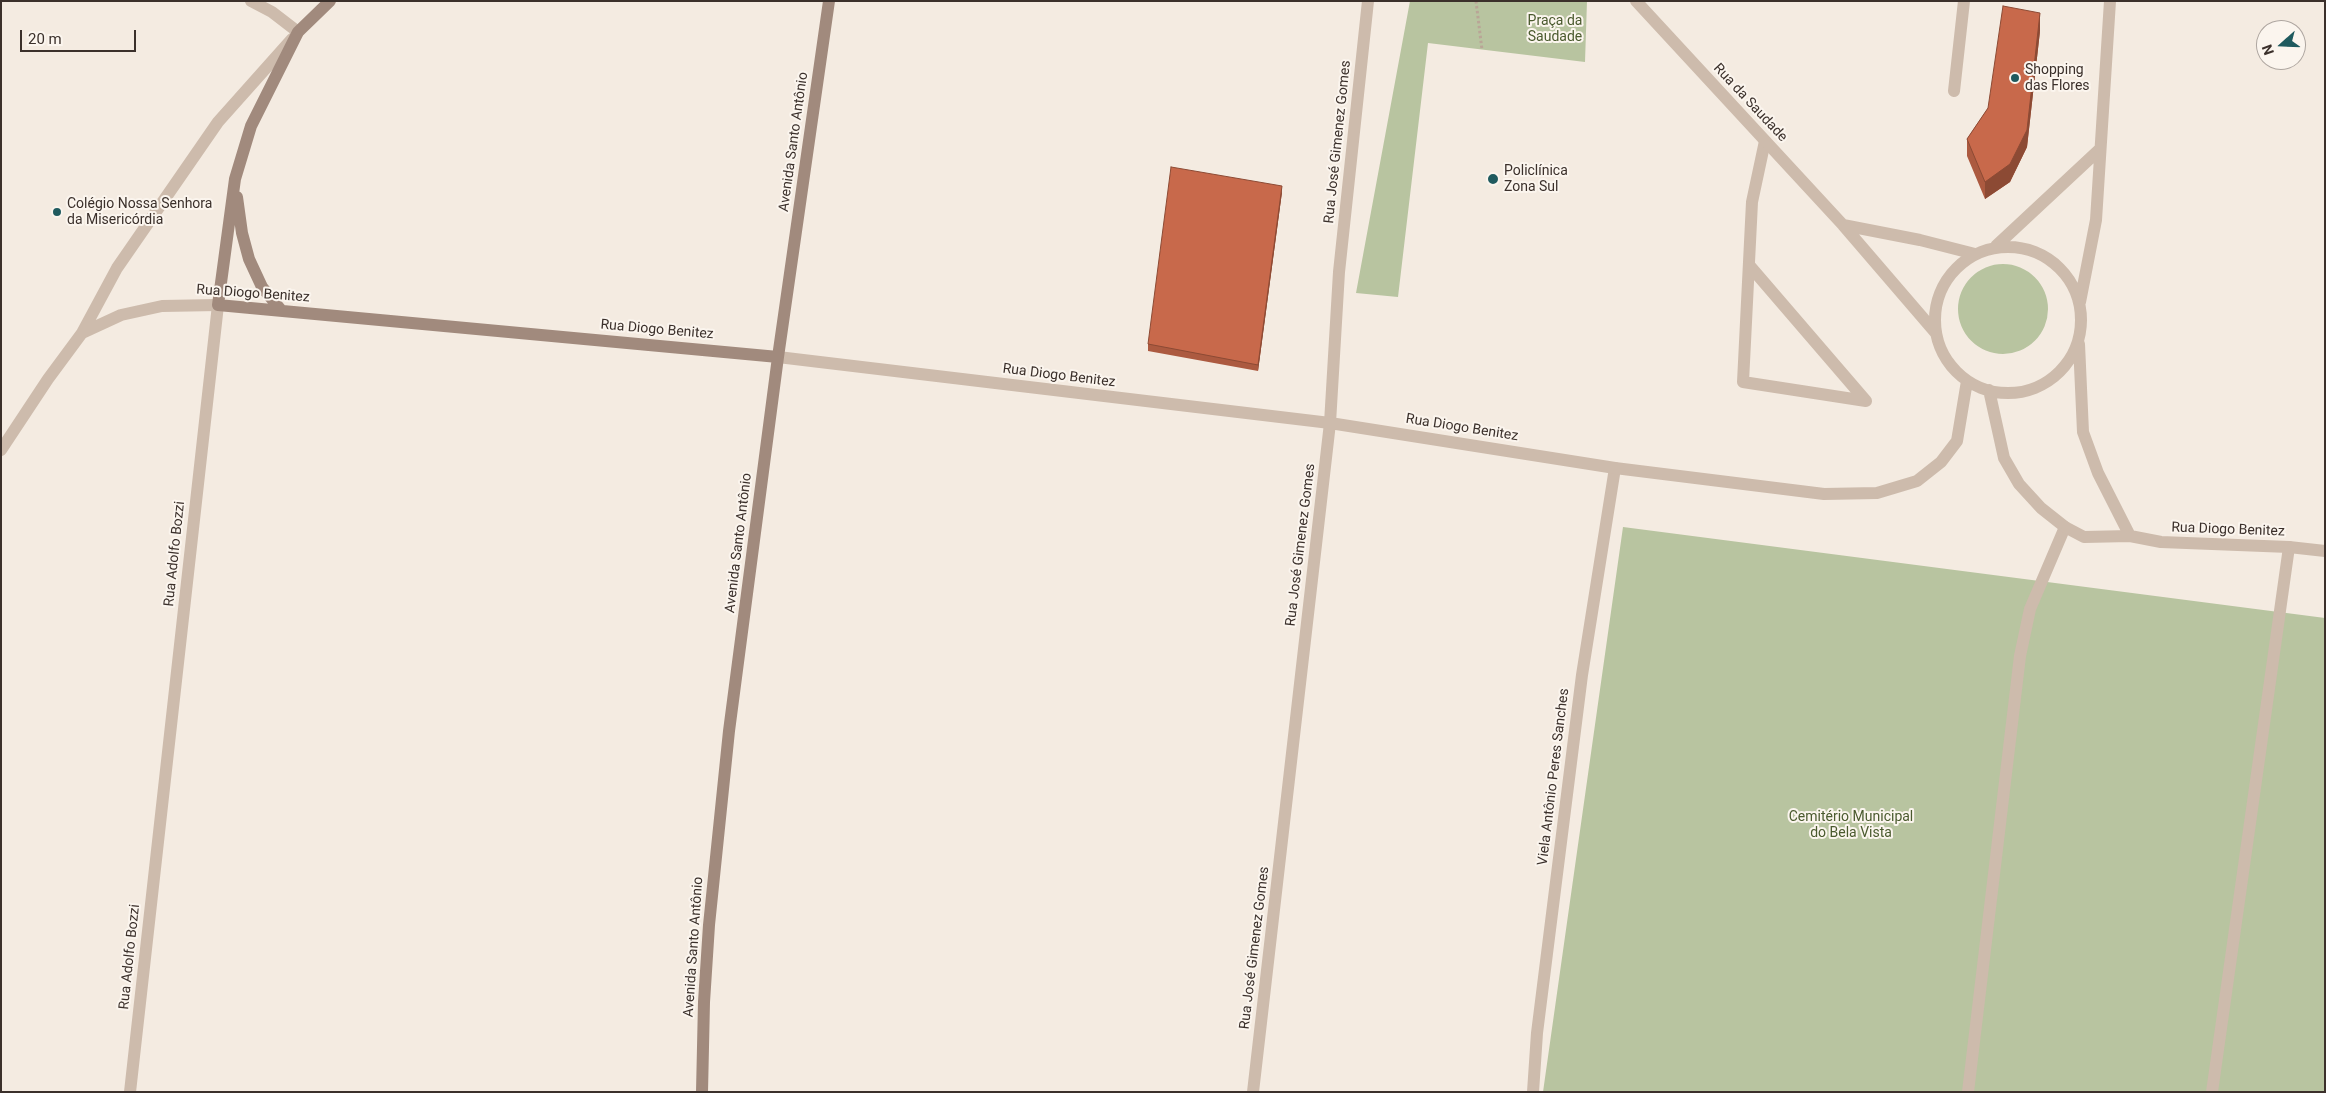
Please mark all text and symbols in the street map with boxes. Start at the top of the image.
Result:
park label: Praça da Saudade [1528,13,1582,46]
scale bar [22,20,139,52]
north arrow [2256,20,2306,70]
text: 20 m [28,30,62,48]
text: N [2259,42,2277,57]
street label: Rua José Gimenez Gomes [1321,60,1355,224]
street label: Rua da Saudade [1709,60,1791,146]
place label: Shopping das Flores [2025,62,2090,94]
street label: Avenida Santo Antônio [776,71,812,213]
marker: Shopping das Flores [2009,72,2021,84]
place label: Policlínica Zona Sul [1504,163,1568,196]
marker: Policlínica Zona Sul [1486,172,1500,186]
place label: Colégio Nossa Senhora da Misericórdia [67,196,212,228]
marker: Colégio Nossa Senhora da Misericórdia [51,206,63,218]
street label: Rua Diogo Benitez [196,282,310,306]
street label: Rua Diogo Benitez [600,317,714,343]
street label: Rua Diogo Benitez [1002,361,1116,391]
street label: Rua Diogo Benitez [1405,411,1519,445]
street label: Rua José Gimenez Gomes [1283,463,1319,627]
street label: Avenida Santo Antônio [722,472,756,614]
street label: Rua Adolfo Bozzi [161,500,189,608]
street label: Rua Diogo Benitez [2171,520,2285,540]
street label: Viela Antônio Peres Sanches [1535,687,1573,867]
park label: Cemitério Municipal do Bela Vista [1789,809,1913,842]
street label: Rua José Gimenez Gomes [1237,866,1273,1030]
street label: Avenida Santo Antônio [681,876,707,1018]
street label: Rua Adolfo Bozzi [116,903,144,1011]

